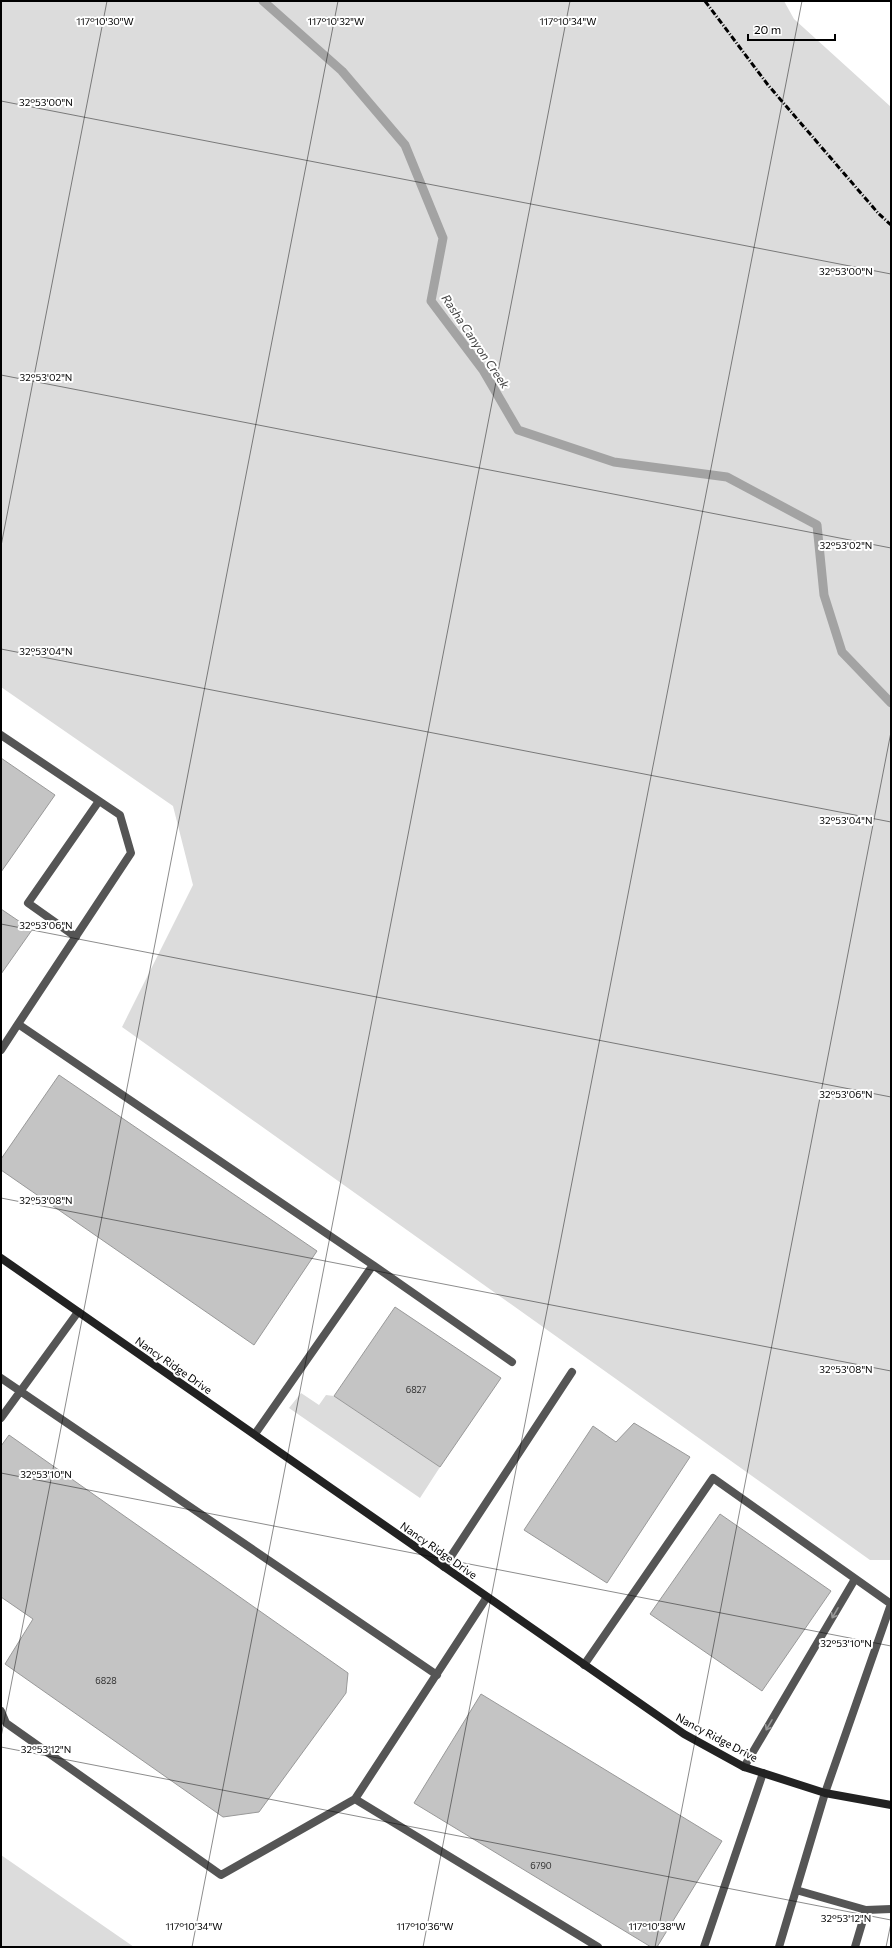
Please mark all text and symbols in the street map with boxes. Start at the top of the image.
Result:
text: 117°10'30"W [76,15,134,27]
text: 117°10'32"W [308,15,364,27]
text: 117°10'34"W [539,15,597,27]
scale bar [748,16,835,42]
text: 20 m [754,22,781,36]
text: 32°53'00"N [19,96,73,108]
text: 32°53'00"N [819,265,873,277]
water label: Rasha Canyon Creek [439,291,513,391]
text: 32°53'02"N [20,371,72,383]
text: 32°53'02"N [820,539,872,551]
text: 32°53'04"N [19,645,73,657]
text: 32°53'04"N [819,814,873,826]
text: 32°53'06"N [19,919,73,931]
text: 32°53'06"N [819,1088,873,1100]
text: 32°53'08"N [19,1194,73,1206]
street label: Nancy Ridge Drive [133,1334,215,1396]
text: 32°53'08"N [819,1363,873,1375]
house number: 6827 [406,1384,427,1395]
text: 32°53'10"N [20,1468,72,1480]
street label: Nancy Ridge Drive [398,1519,480,1581]
one-way arrow [830,1606,838,1618]
text: 32°53'10"N [820,1637,872,1649]
house number: 6828 [95,1675,117,1686]
street label: Nancy Ridge Drive [674,1710,760,1764]
one-way arrow [765,1719,773,1731]
text: 32°53'12"N [21,1743,71,1755]
house number: 6790 [530,1860,552,1871]
text: 32°53'12"N [821,1912,871,1924]
text: 117°10'34"W [165,1920,223,1932]
text: 117°10'36"W [396,1920,454,1932]
text: 117°10'38"W [628,1920,686,1932]

